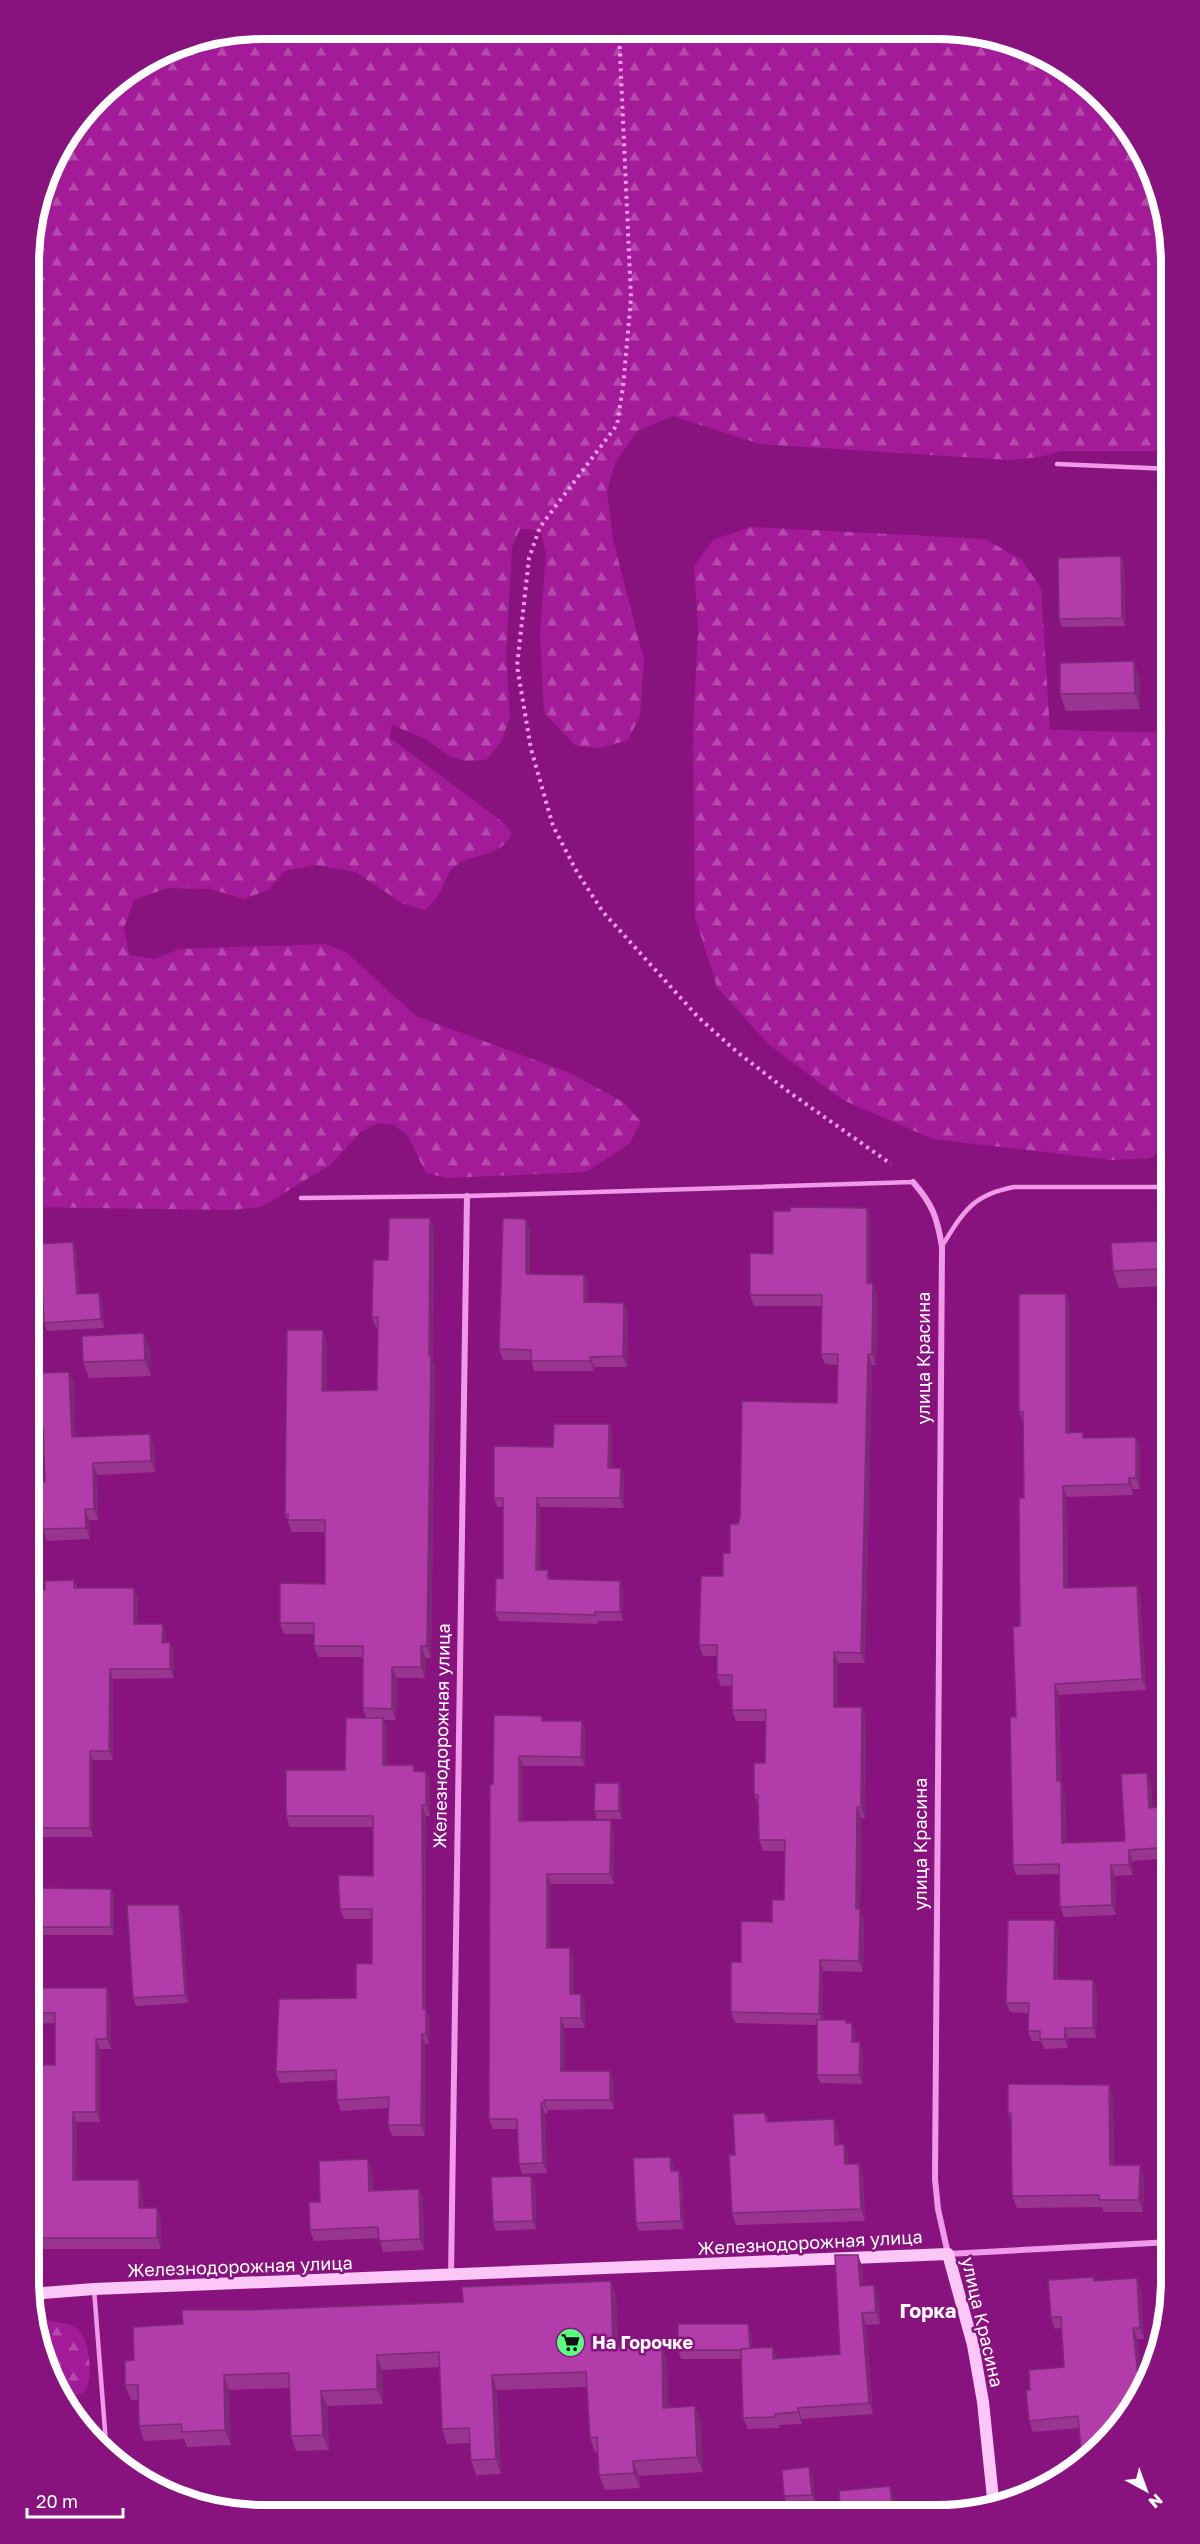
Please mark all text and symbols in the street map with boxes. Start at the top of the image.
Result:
street label: улица Красина [912,1291,934,1425]
street label: Железнодорожная улица [428,1623,454,1849]
street label: улица Красина [909,1777,931,1911]
street label: Железнодорожная улица [697,2225,923,2259]
street label: Железнодорожная улица [127,2251,353,2281]
street label: улица Красина [957,2255,1009,2389]
district label: Горка [900,2298,956,2322]
supermarket icon: На Горочке [555,2326,587,2358]
place label: На Горочке [592,2331,693,2353]
north arrow [1116,2460,1176,2520]
scale bar [27,2481,123,2519]
text: 20 m [36,2490,78,2512]
text: N [1145,2490,1167,2513]

